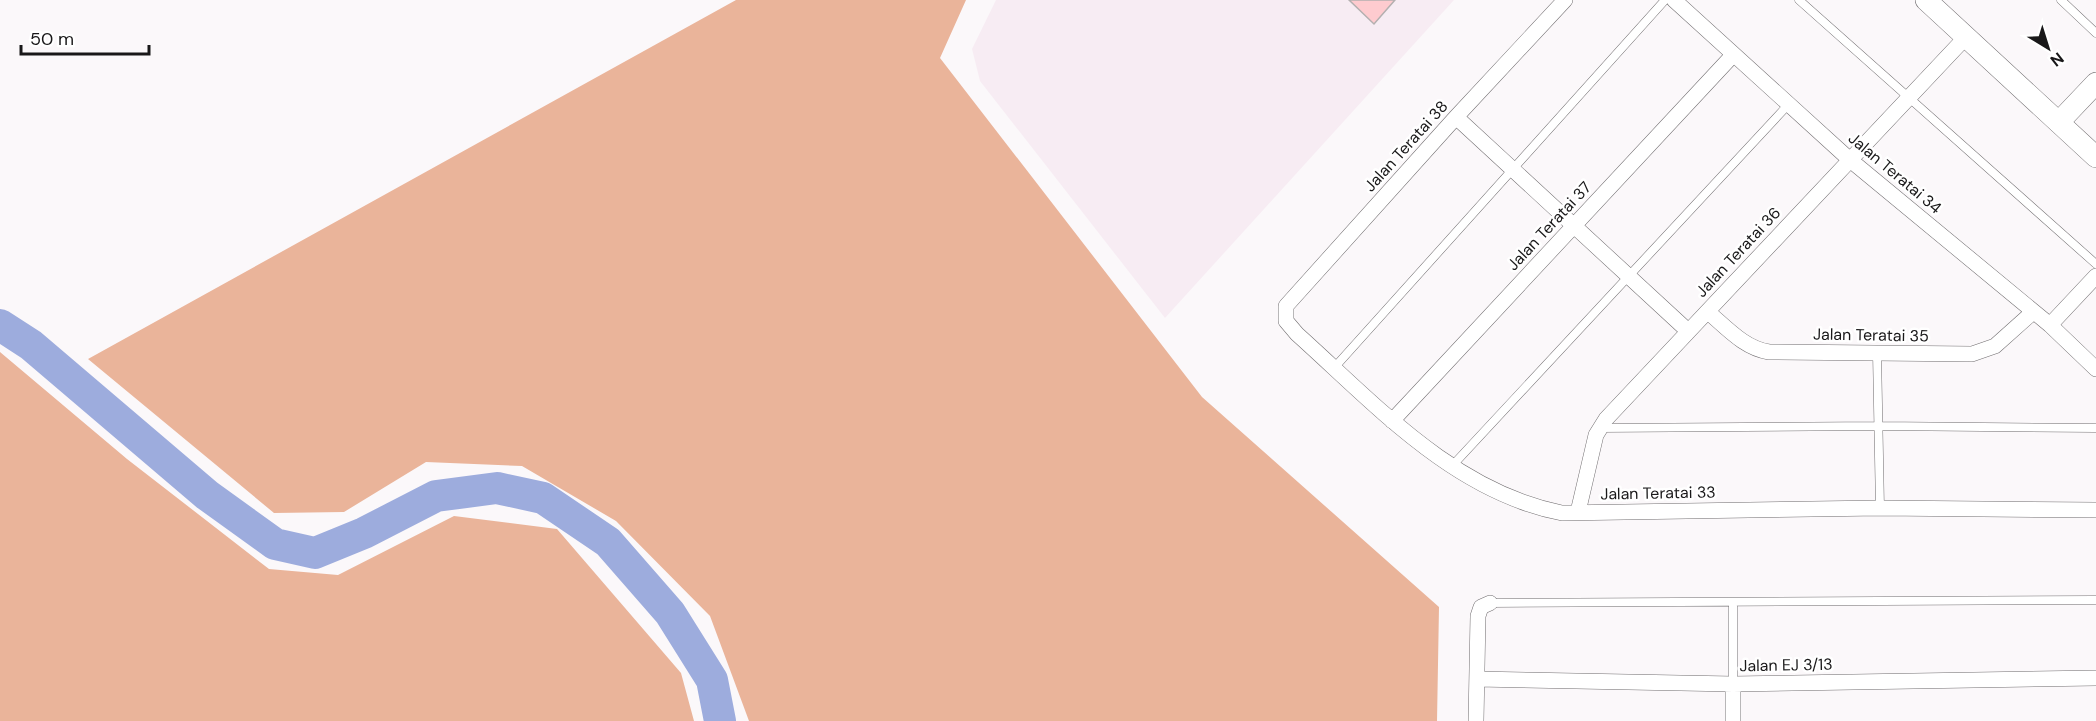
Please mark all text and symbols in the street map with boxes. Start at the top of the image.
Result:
scale bar [21,18,148,56]
north arrow [2018,18,2078,78]
text: 50 m [30,27,74,51]
text: N [2046,48,2068,71]
street label: Jalan Teratai 38 [1359,96,1453,196]
street label: Jalan Teratai 34 [1844,128,1946,218]
street label: Jalan Teratai 37 [1502,177,1596,275]
street label: Jalan Teratai 36 [1691,202,1785,302]
street label: Jalan Teratai 35 [1813,323,1929,347]
street label: Jalan Teratai 33 [1600,481,1716,505]
street label: Jalan EJ 3/13 [1739,654,1833,676]

